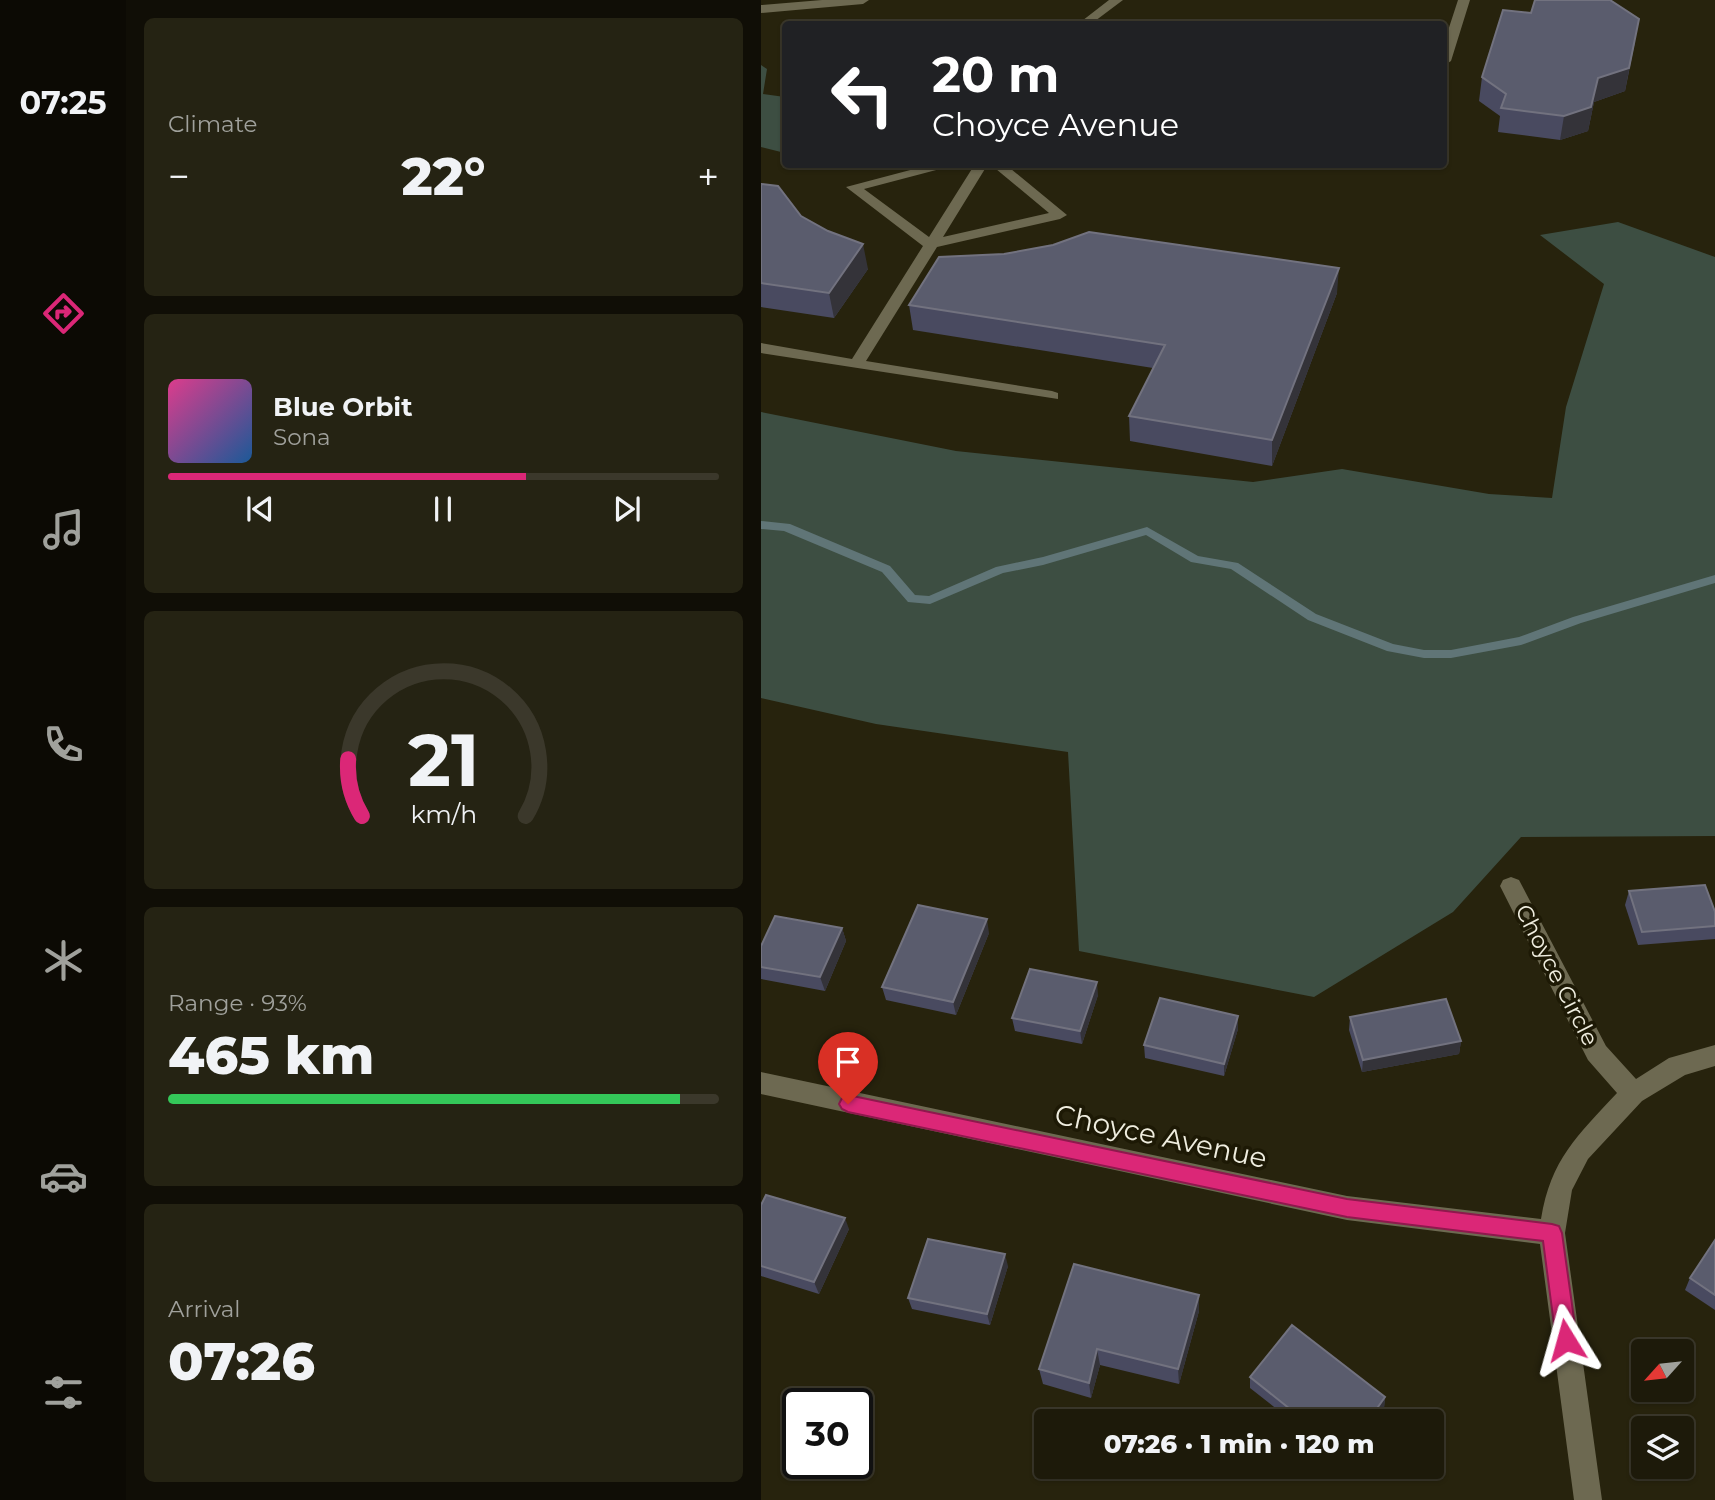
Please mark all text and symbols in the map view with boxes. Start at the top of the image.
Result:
text: 20 m [932,45,1059,104]
icon: left [817,49,908,140]
text: 07:25 [19,83,107,122]
text: Choyce Avenue [932,105,1179,144]
text: Climate [168,110,257,138]
text: 22° [402,145,485,208]
text: − [168,153,190,200]
text: + [697,153,719,200]
icon: directions [39,289,88,338]
text: Blue Orbit [273,391,412,423]
text: Sona [273,423,331,451]
icon: previous [241,490,279,528]
icon: pause [424,490,462,528]
icon: next [608,490,646,528]
icon: music [39,505,88,554]
text: 21 [408,716,479,804]
icon: phone [39,720,88,769]
text: km/h [410,799,477,829]
street label: Choyce Circle [1509,900,1605,1050]
icon: climate [39,936,88,985]
text: Range · 93% [168,989,307,1017]
text: 465 km [168,1024,374,1087]
pin [818,1032,878,1104]
icon: arrive [829,1043,867,1081]
street label: Choyce Avenue [1052,1097,1270,1175]
icon: car [39,1152,88,1201]
text: Arrival [168,1295,241,1323]
position arrow [1529,1303,1603,1377]
text: 07:26 [168,1330,315,1393]
north arrow [1631,1339,1694,1402]
map controls [1631,1339,1694,1479]
icon: filters [39,1368,88,1417]
speed limit sign: 30 [782,1388,873,1479]
button: layers [1631,1416,1694,1479]
text: 07:26 · 1 min · 120 m [1104,1428,1374,1460]

